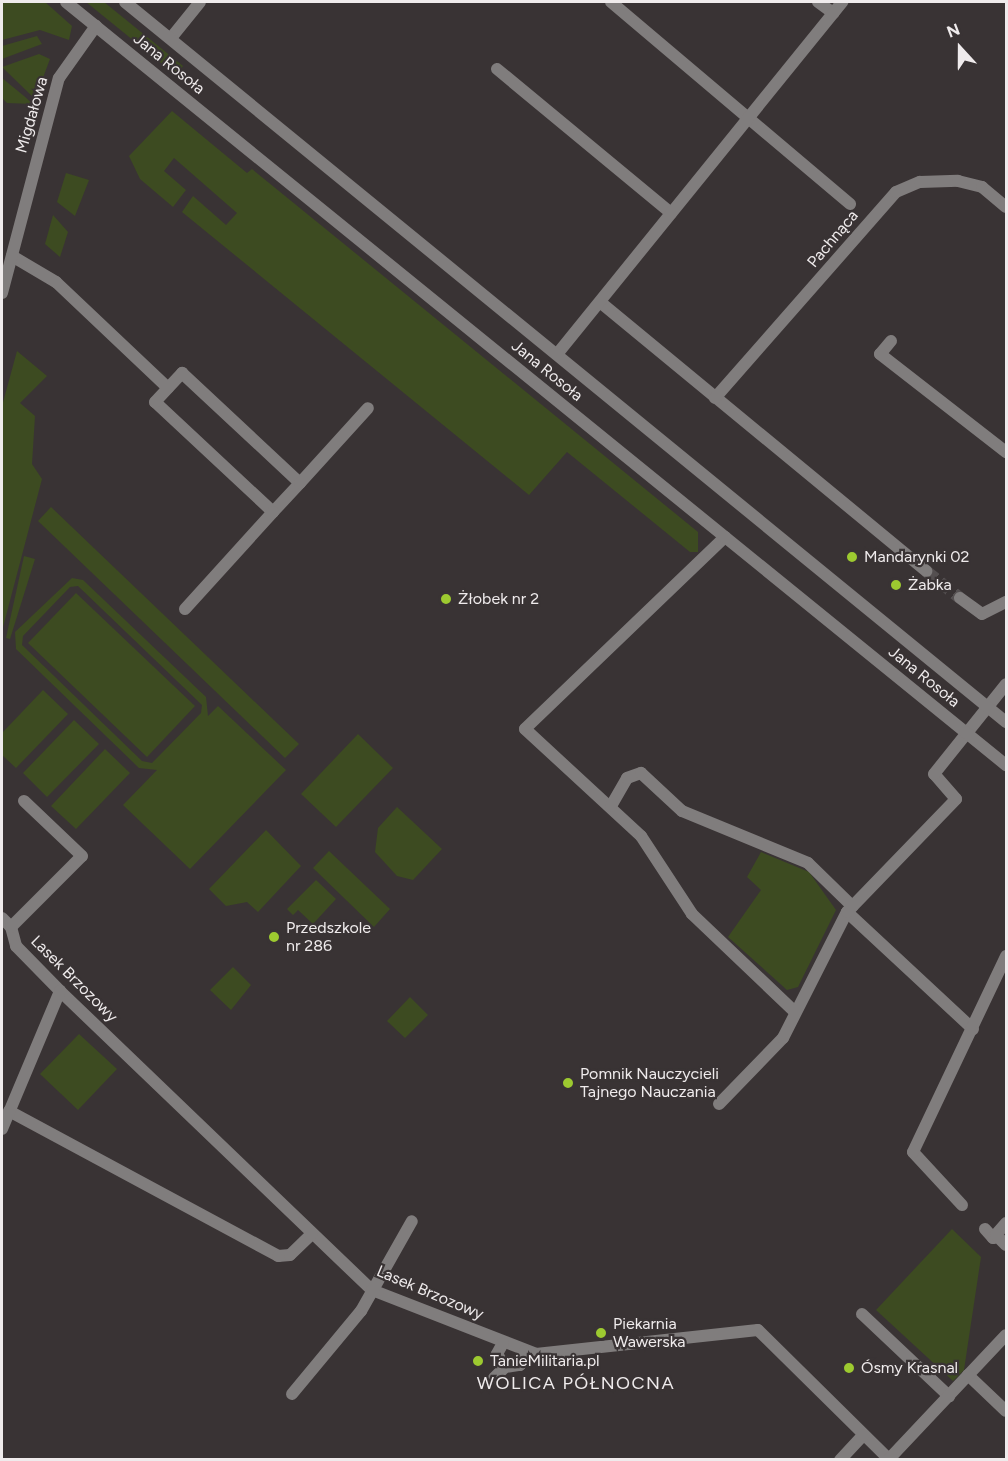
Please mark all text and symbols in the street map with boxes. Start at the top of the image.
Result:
north arrow [930,18,990,78]
text: N [944,20,963,42]
street label: Jana Rosoła [129,29,209,99]
street label: Migdałowa [12,75,52,155]
street label: Pachnąca [804,207,862,271]
street label: Jana Rosoła [507,336,587,406]
place label: Mandarynki 02 [864,547,970,567]
marker: Mandarynki 02 [845,550,859,564]
place label: Żabka [908,575,952,595]
marker: Żabka [889,578,903,592]
place label: Żłobek nr 2 [458,589,539,609]
marker: Żłobek nr 2 [439,592,453,606]
street label: Jana Rosoła [884,642,964,712]
place label: Przedszkole nr 286 [286,918,371,956]
marker: Przedszkole nr 286 [267,930,281,944]
street label: Lasek Brzozowy [27,932,121,1026]
place label: Pomnik Nauczycieli Tajnego Nauczania [580,1064,719,1102]
marker: Pomnik Nauczycieli Tajnego Nauczania [561,1076,575,1090]
street label: Lasek Brzozowy [374,1262,486,1324]
place label: Piekarnia Wawerska [613,1314,685,1352]
marker: Piekarnia Wawerska [594,1326,608,1340]
place label: TanieMilitaria.pl [490,1351,600,1371]
marker: TanieMilitaria.pl [471,1354,485,1368]
place label: Ósmy Krasnal [861,1358,958,1378]
marker: Ósmy Krasnal [842,1361,856,1375]
district label: WOLICA PÓŁNOCNA [477,1372,675,1394]

